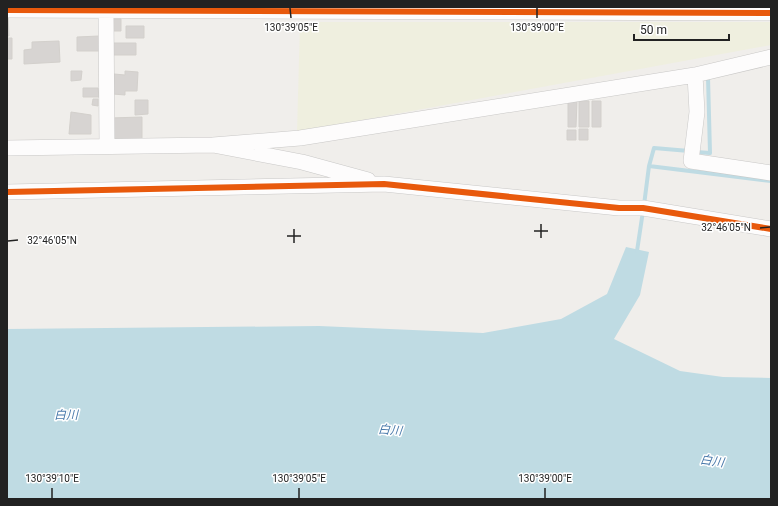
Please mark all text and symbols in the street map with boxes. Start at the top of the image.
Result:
scale bar [634,16,729,42]
text: 130°39'05"E [264,22,318,33]
text: 130°39'00"E [510,22,564,33]
text: 50 m [640,23,667,37]
text: 32°46'05"N [701,222,751,233]
text: 32°46'05"N [27,235,77,246]
water label: 白川 [54,408,80,422]
water label: 白川 [377,422,405,438]
water label: 白川 [699,452,727,470]
text: 130°39'10"E [25,473,79,484]
text: 130°39'05"E [272,473,326,484]
text: 130°39'00"E [518,473,572,484]

